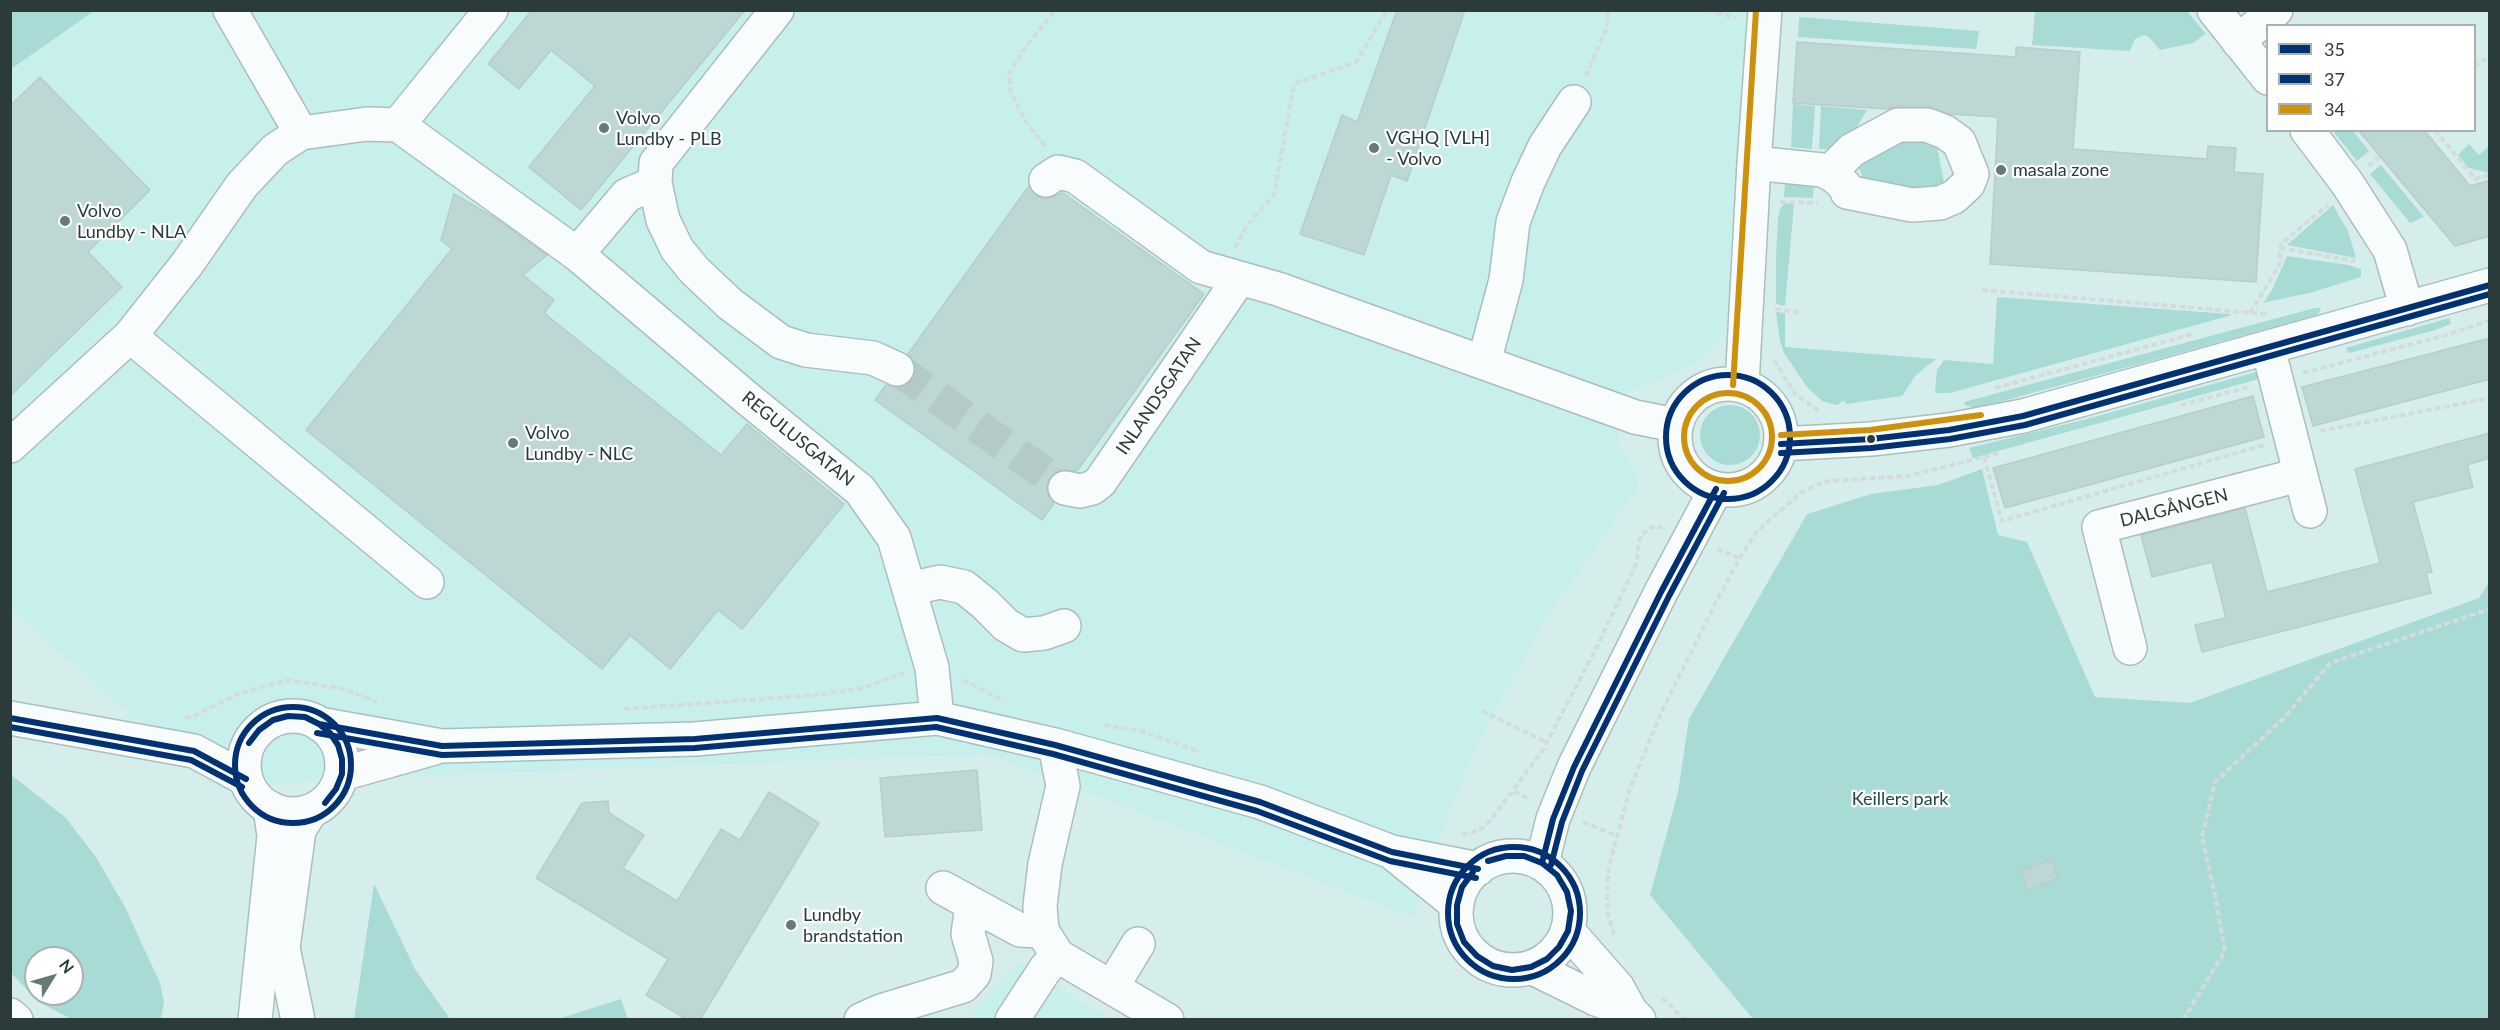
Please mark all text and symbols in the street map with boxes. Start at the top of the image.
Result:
legend [2266,24,2476,132]
text: 35 [2324,38,2345,60]
text: 37 [2324,68,2345,90]
text: 34 [2324,98,2345,120]
place label: Volvo Lundby - PLB [616,107,722,150]
marker: Volvo Lundby - PLB [597,121,611,135]
place label: VGHQ [VLH] - Volvo [1386,127,1490,170]
marker: VGHQ [VLH] - Volvo [1367,141,1381,155]
place label: masala zone [2013,159,2109,181]
marker: masala zone [1994,163,2008,177]
place label: Volvo Lundby - NLA [77,200,186,242]
marker: Volvo Lundby - NLA [58,214,72,228]
street label: INLANDSGATAN [1112,333,1206,459]
street label: REGULUSGATAN [737,387,859,491]
place label: Volvo Lundby - NLC [525,422,633,464]
unlabelled marker [1865,433,1877,445]
marker: Volvo Lundby - NLC [506,436,520,450]
street label: DALGÅNGEN [2118,484,2230,532]
park label: Keillers park [1852,788,1948,810]
place label: Lundby brandstation [803,904,903,946]
marker: Lundby brandstation [784,918,798,932]
north arrow [24,946,84,1006]
text: N [56,955,78,977]

